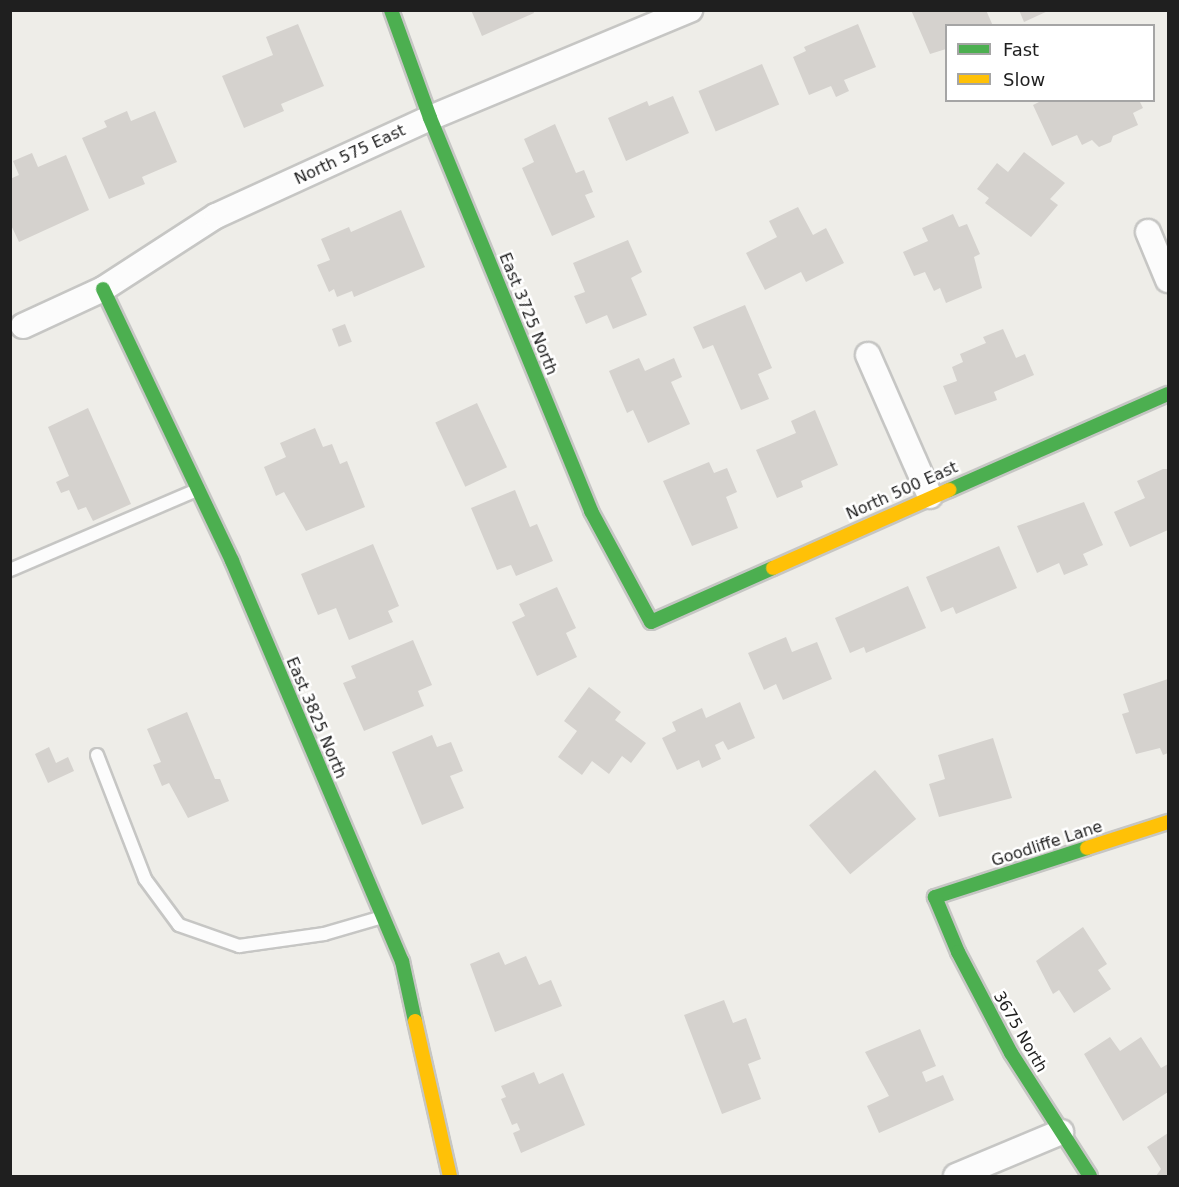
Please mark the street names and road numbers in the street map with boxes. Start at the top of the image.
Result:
street label: North 575 East [292,121,408,189]
street label: East 3725 North [495,250,561,378]
street label: North 500 East [843,458,961,524]
street label: East 3825 North [282,654,350,782]
street label: Goodliffe Lane [989,817,1105,871]
street label: 3675 North [989,988,1051,1076]

